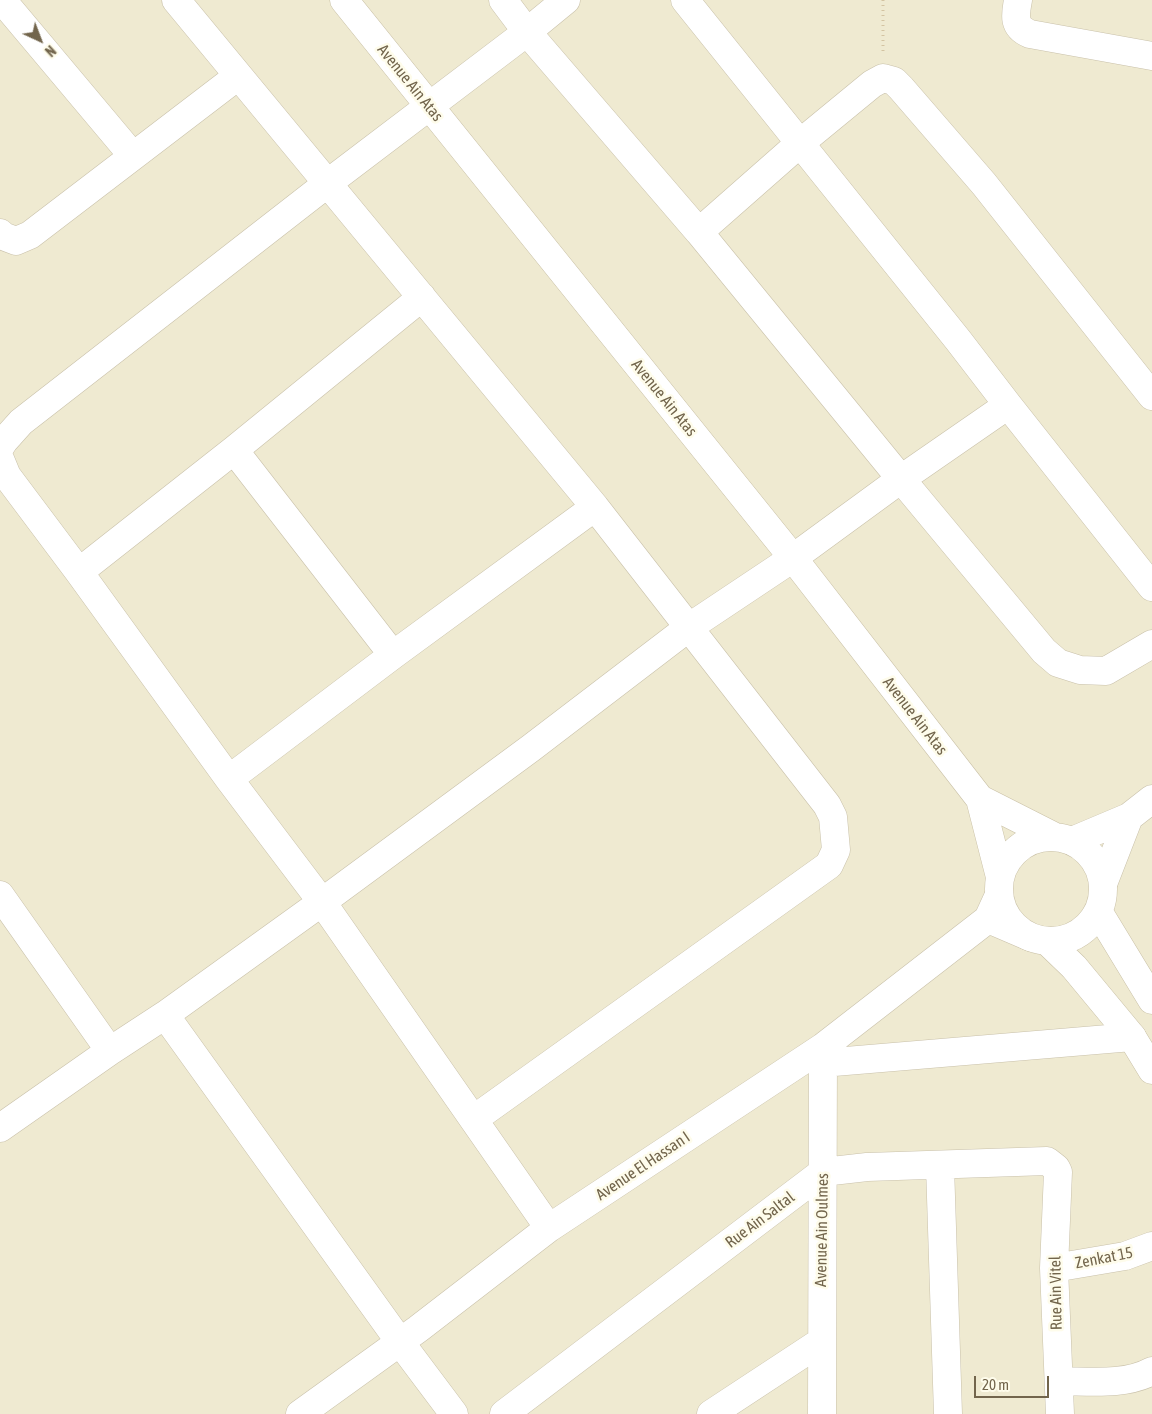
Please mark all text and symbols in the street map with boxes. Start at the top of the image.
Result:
north arrow [15,15,65,65]
street label: Avenue Ain Atas [373,41,447,125]
text: N [42,42,59,60]
street label: Avenue Ain Atas [627,356,701,440]
street label: Avenue Ain Atas [879,673,951,759]
street label: Avenue El Hassan I [592,1128,694,1204]
street label: Avenue Ain Oulmes [811,1173,833,1287]
street label: Rue Ain Saltal [722,1188,798,1252]
street label: Zenkat 15 [1073,1243,1135,1273]
street label: Rue Ain Vitel [1046,1256,1066,1330]
scale bar [977,1366,1052,1398]
text: 20 m [982,1376,1009,1393]

